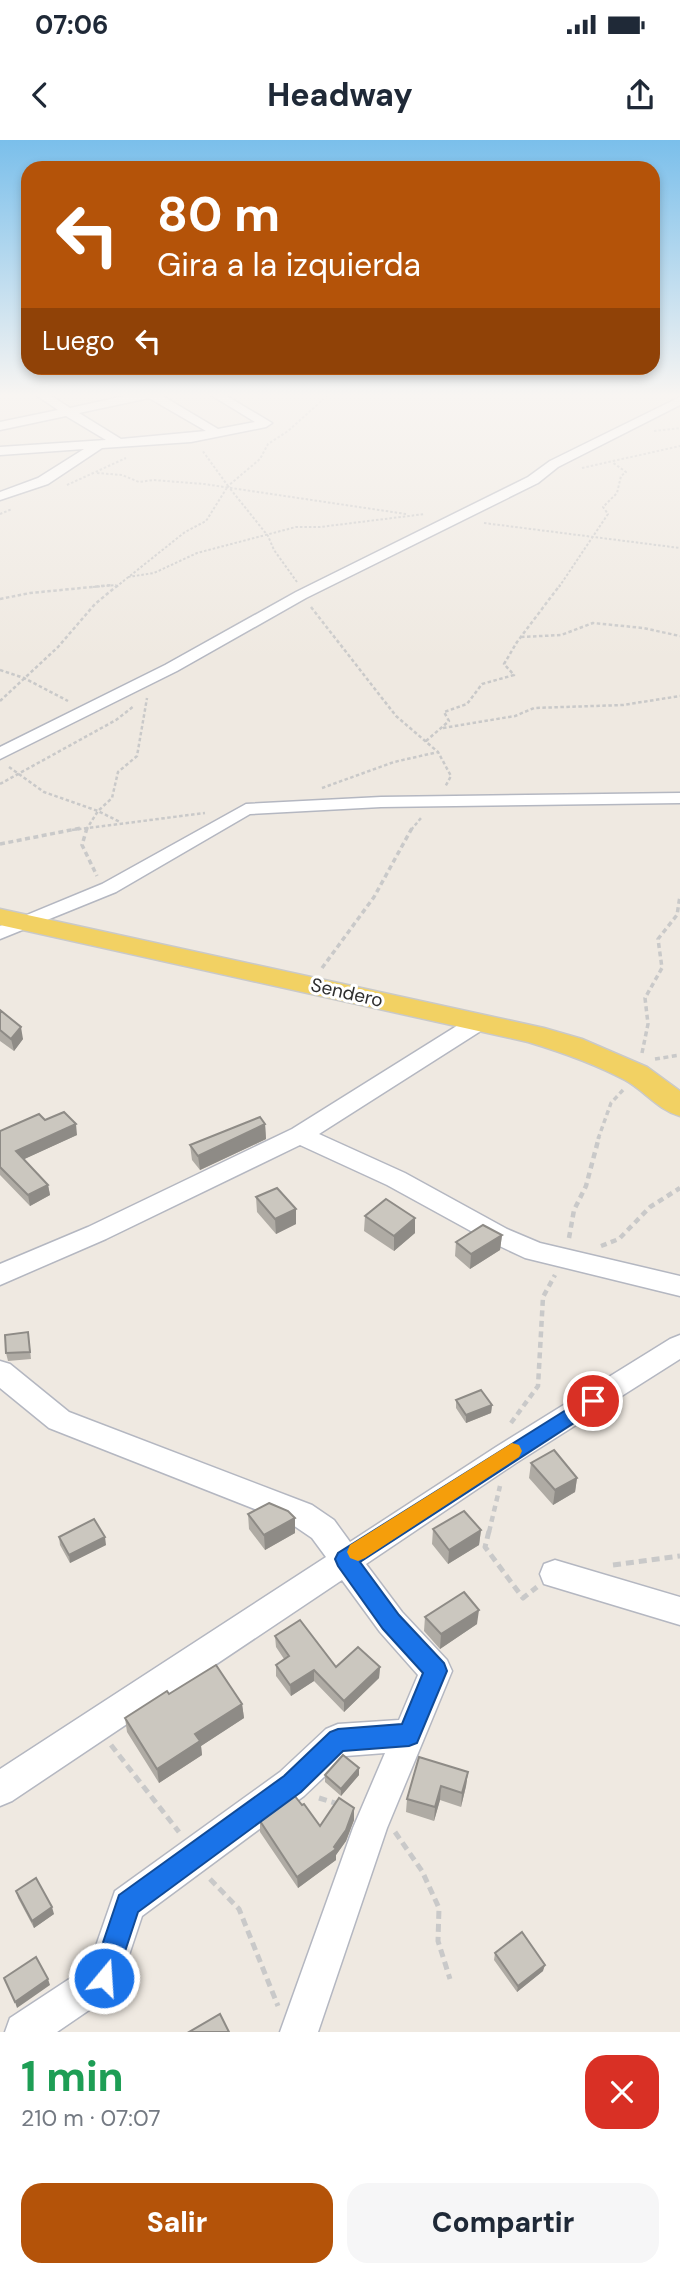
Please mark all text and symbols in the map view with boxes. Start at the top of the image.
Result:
text: 07:06 [35,8,109,42]
text: Headway [267,74,413,116]
icon: back [21,76,59,114]
icon: share [621,76,659,114]
text: 80 m [157,182,280,246]
icon: left [42,189,133,280]
text: Gira a la izquierda [157,244,421,286]
icon: left [129,322,167,360]
text: Luego [42,324,115,358]
street label: Sendero [308,972,385,1013]
pin [563,1371,623,1431]
icon: arrive [574,1382,612,1420]
position arrow [67,1941,141,2015]
text: 1 min [21,2049,124,2104]
button: close [585,2055,659,2129]
text: 210 m · 07:07 [21,2103,161,2133]
button: Salir [21,2183,333,2263]
button: Compartir [347,2183,659,2263]

